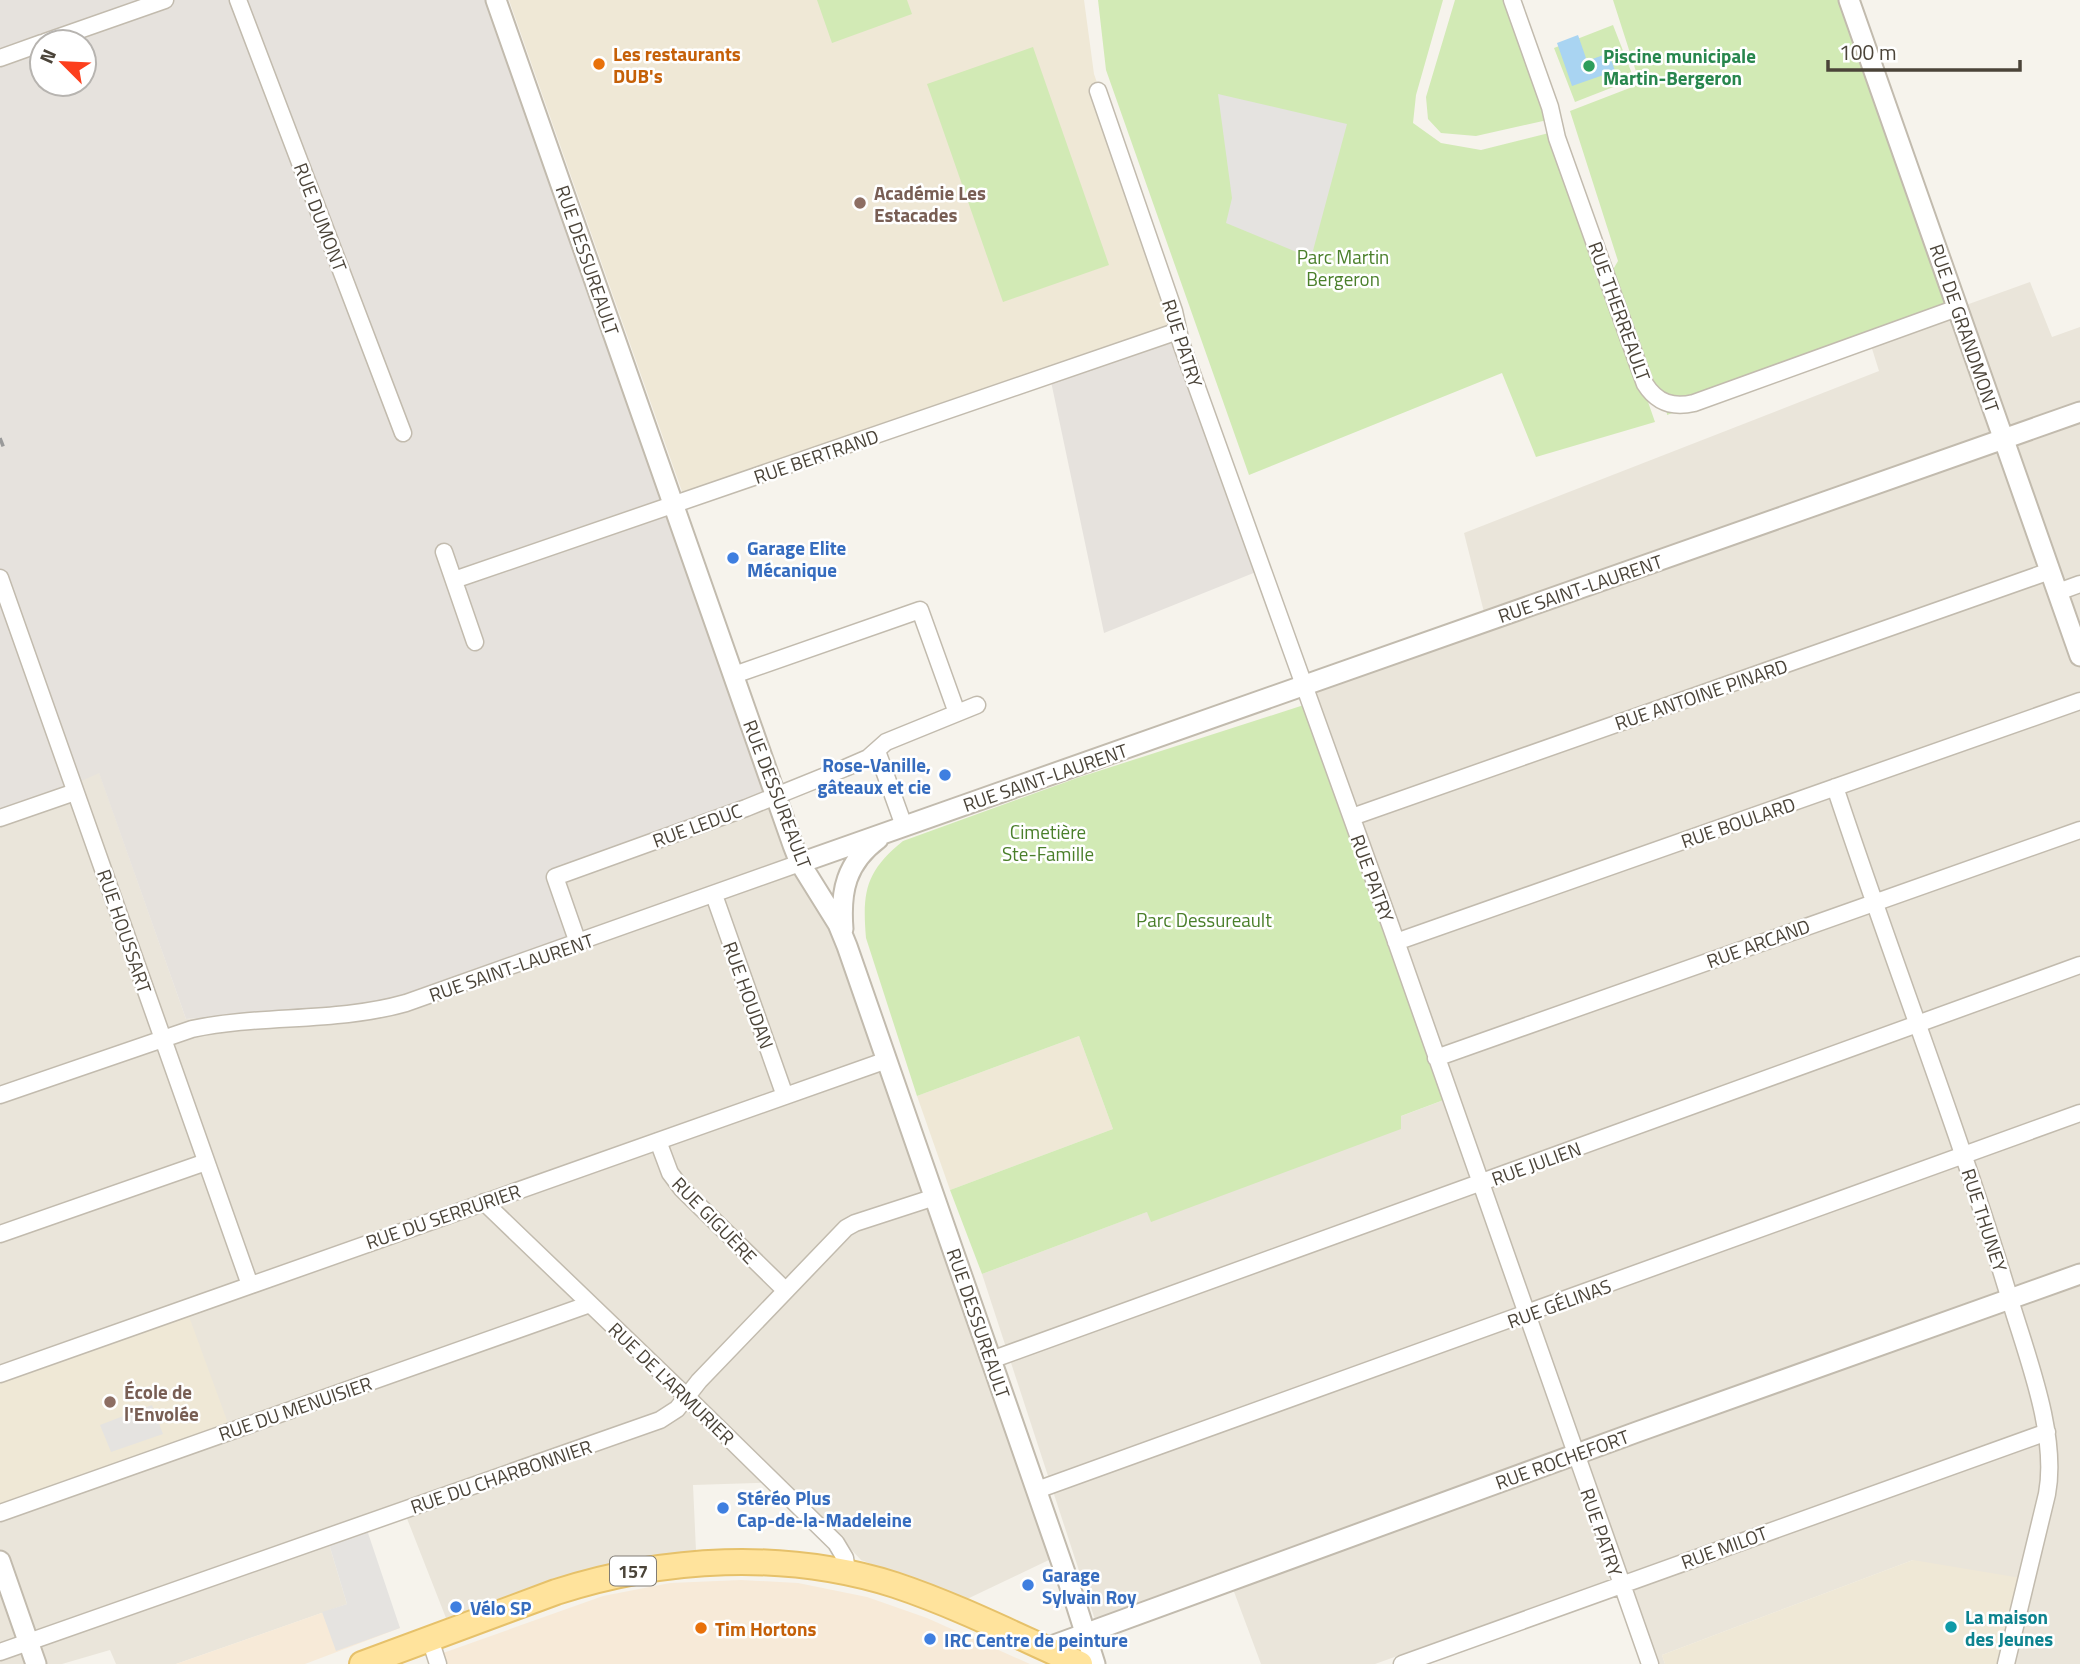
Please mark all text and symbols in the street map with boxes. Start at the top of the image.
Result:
north arrow [28,28,98,98]
scale bar [1828,28,2021,72]
text: 100 m [1839,36,1896,68]
place label: Les restaurants DUB's [613,39,741,90]
place label: Piscine municipale Martin-Bergeron [1603,41,1756,92]
text: N [31,44,63,68]
marker: Les restaurants DUB's [591,56,607,72]
marker: Piscine municipale Martin-Bergeron [1581,58,1597,74]
street label: RUE DUMONT [287,158,355,276]
place label: Académie Les Estacades [874,178,986,229]
street label: RUE DESSUREAULT [549,181,627,339]
marker: Académie Les Estacades [852,195,868,211]
street label: RUE THERREAULT [1581,237,1659,385]
street label: RUE DE GRANDMONT [1923,240,2007,416]
park label: Parc Martin Bergeron [1297,242,1389,293]
street label: RUE PATRY [1155,295,1211,392]
street label: RUE BERTRAND [750,421,882,491]
place label: Garage Elite Mécanique [747,533,847,584]
street label: RUE SAINT-LAURENT [1494,546,1666,630]
marker: Garage Elite Mécanique [725,550,741,566]
street label: RUE ANTOINE PINARD [1611,651,1791,737]
street label: RUE DESSUREAULT [736,715,820,873]
street label: RUE SAINT-LAURENT [959,735,1131,819]
place label: Rose-Vanille, gâteaux et cie [817,750,931,801]
marker: Rose-Vanille, gâteaux et cie [937,767,953,783]
street label: RUE BOULARD [1677,789,1799,855]
street label: RUE LEDUC [648,795,746,855]
park label: Cimetière Ste-Famille [1002,817,1094,868]
street label: RUE PATRY [1344,830,1402,927]
street label: RUE HOUSSART [90,865,160,997]
park label: Parc Dessureault [1136,905,1272,934]
street label: RUE ARCAND [1702,911,1814,975]
street label: RUE SAINT-LAURENT [425,925,597,1009]
street label: RUE HOUDAN [716,937,782,1053]
street label: RUE JULIEN [1487,1133,1585,1193]
street label: RUE THUNEY [1955,1165,2016,1276]
street label: RUE GIGUÈRE [666,1170,764,1270]
street label: RUE DU SERRURIER [362,1176,524,1256]
street label: RUE DESSUREAULT [940,1244,1018,1402]
street label: RUE GÉLINAS [1503,1271,1615,1335]
street label: RUE DE L'ARMURIER [602,1315,742,1451]
street label: RUE DU MENUISIER [214,1368,376,1448]
place label: École de l'Envolée [124,1377,199,1428]
marker: École de l'Envolée [102,1394,118,1410]
street label: RUE ROCHEFORT [1491,1421,1633,1497]
street label: RUE DU CHARBONNIER [406,1431,596,1521]
place label: Stéréo Plus Cap-de-la-Madeleine [737,1483,912,1534]
street label: RUE PATRY [1573,1484,1631,1581]
marker: Stéréo Plus Cap-de-la-Madeleine [715,1500,731,1516]
street label: RUE MILOT [1677,1518,1771,1576]
road number: 157 [610,1556,656,1586]
place label: Garage Sylvain Roy [1042,1560,1137,1611]
marker: Garage Sylvain Roy [1020,1577,1036,1593]
place label: Vélo SP [470,1593,532,1622]
marker: Vélo SP [448,1599,464,1615]
place label: La maison des Jeunes [1965,1602,2053,1653]
place label: Tim Hortons [715,1614,816,1643]
marker: La maison des Jeunes [1943,1619,1959,1635]
marker: Tim Hortons [693,1620,709,1636]
place label: IRC Centre de peinture [944,1625,1128,1654]
marker: IRC Centre de peinture [922,1631,938,1647]

